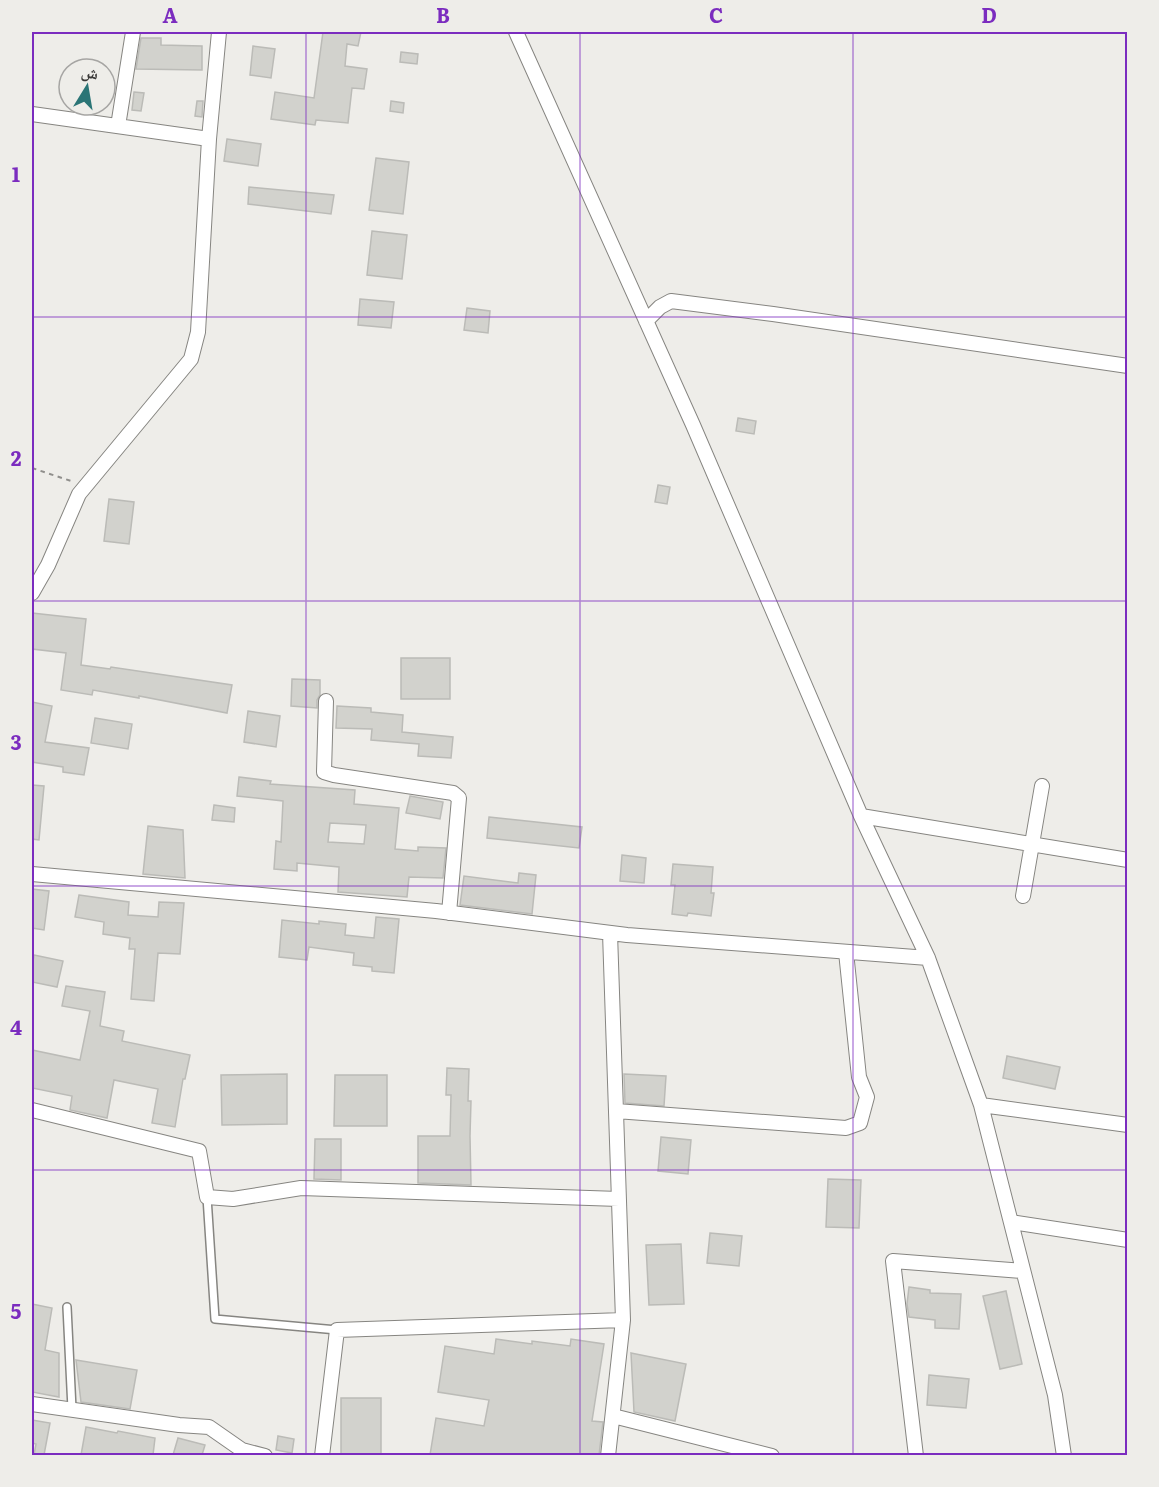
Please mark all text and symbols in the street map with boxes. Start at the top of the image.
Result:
text: A [162,0,178,29]
text: B [436,0,450,29]
text: C [709,0,723,29]
text: D [981,0,997,29]
north arrow [57,57,117,117]
text: ش [79,58,101,85]
text: 1 [12,158,20,188]
text: 2 [11,442,22,472]
text: 3 [10,726,22,756]
text: 4 [10,1011,22,1041]
text: 5 [11,1295,22,1325]

